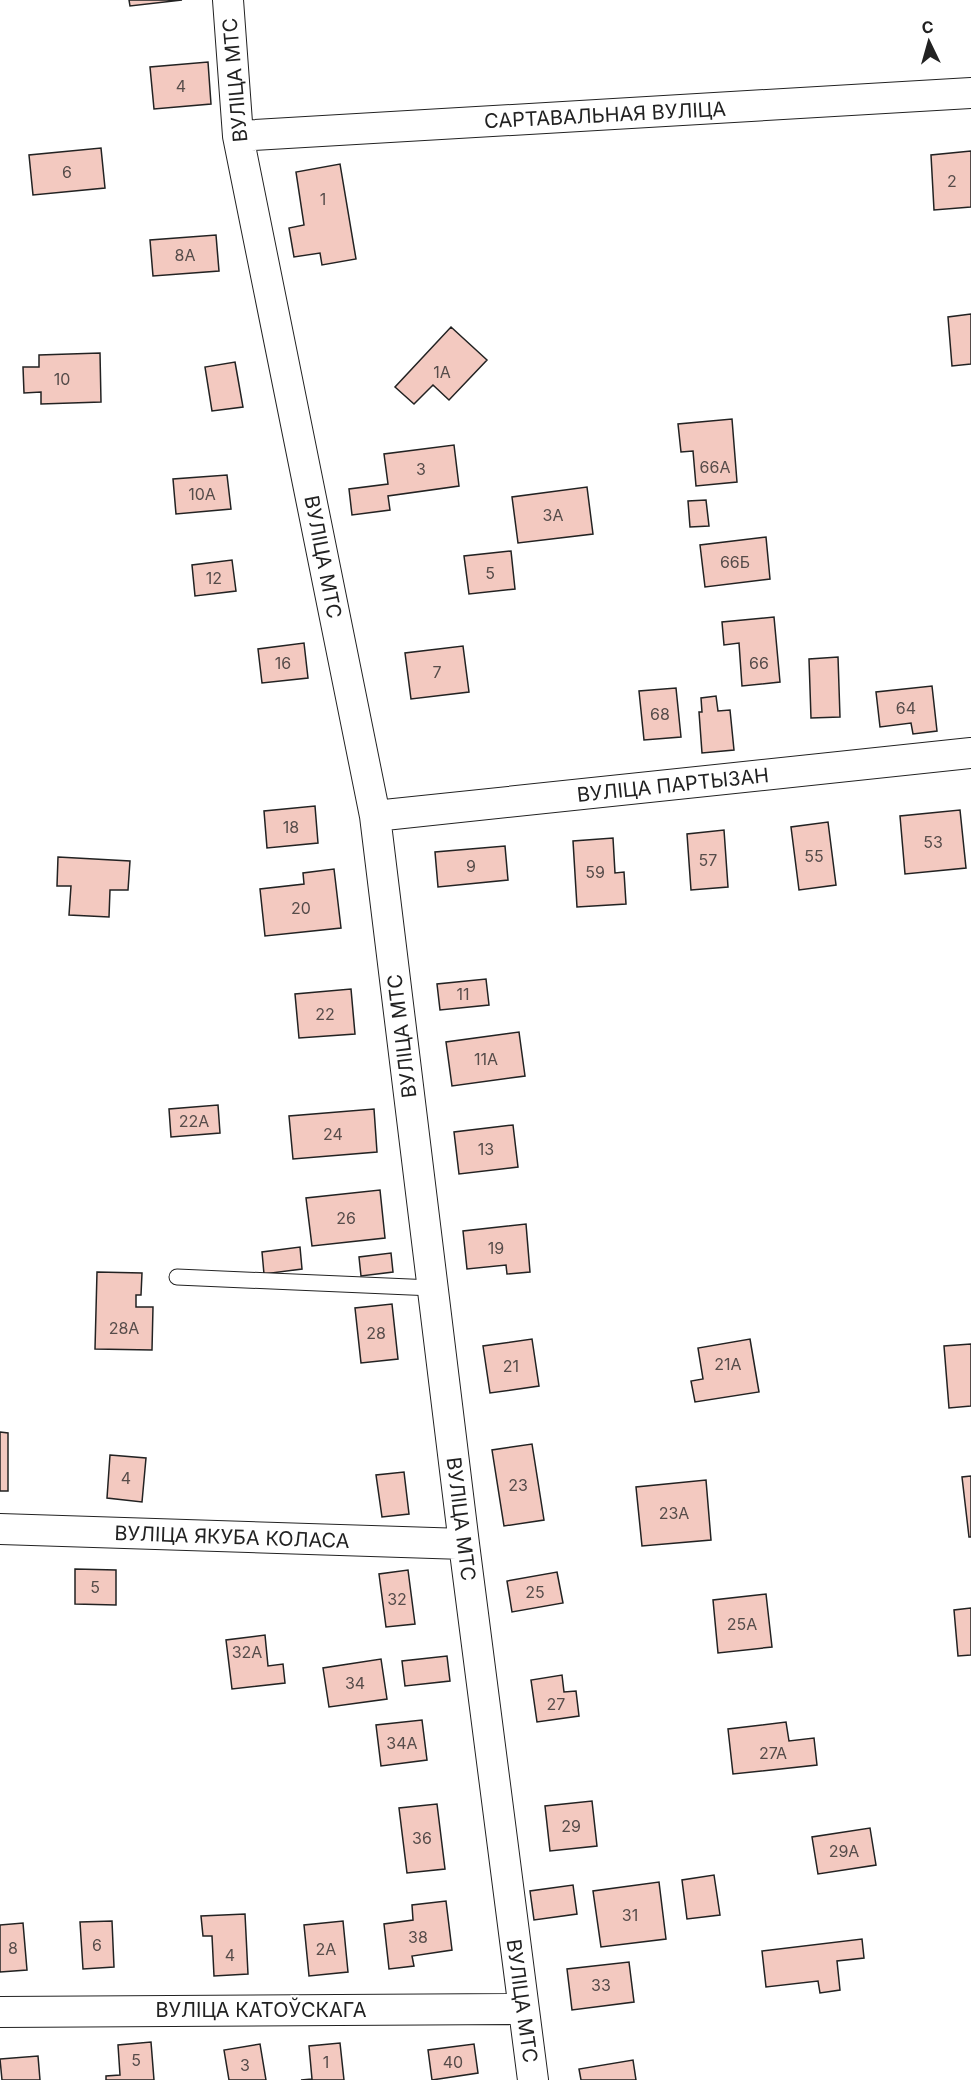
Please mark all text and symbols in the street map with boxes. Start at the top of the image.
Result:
north arrow [899,12,959,72]
street label: ВУЛІЦА МТС [218,17,252,143]
text: С [921,17,935,38]
house number: 4 [176,76,186,96]
street label: САРТАВАЛЬНАЯ ВУЛІЦА [484,97,727,133]
house number: 6 [62,162,72,182]
house number: 2 [947,171,957,191]
house number: 1 [320,189,326,209]
house number: 8А [175,245,195,265]
house number: 1А [433,362,451,382]
house number: 10 [54,369,70,389]
house number: 66А [700,457,730,477]
house number: 3 [416,459,426,479]
house number: 10А [188,484,216,504]
street label: ВУЛІЦА МТС [299,493,347,621]
house number: 3А [543,505,563,525]
house number: 66Б [720,552,750,572]
house number: 5 [485,563,495,583]
house number: 12 [206,568,222,588]
house number: 16 [275,653,291,673]
house number: 66 [749,653,769,673]
house number: 7 [432,662,442,682]
house number: 64 [896,698,916,718]
house number: 68 [650,704,670,724]
street label: ВУЛІЦА ПАРТЫЗАН [576,763,770,807]
house number: 18 [283,817,299,837]
house number: 53 [923,832,943,852]
house number: 55 [804,846,824,866]
house number: 57 [699,850,717,870]
house number: 9 [466,856,476,876]
house number: 59 [585,862,605,882]
house number: 20 [291,898,311,918]
street label: ВУЛІЦА МТС [382,973,422,1099]
house number: 11 [456,984,470,1004]
house number: 22 [315,1004,335,1024]
house number: 11А [474,1049,498,1069]
house number: 22А [179,1111,209,1131]
house number: 24 [323,1124,343,1144]
house number: 13 [478,1139,494,1159]
house number: 26 [336,1208,356,1228]
house number: 19 [488,1238,504,1258]
house number: 28А [109,1318,139,1338]
house number: 28 [366,1323,386,1343]
house number: 21А [714,1354,742,1374]
house number: 21 [503,1356,519,1376]
street label: ВУЛІЦА МТС [441,1456,481,1582]
house number: 4 [121,1468,131,1488]
house number: 23 [508,1475,528,1495]
house number: 23А [659,1503,689,1523]
street label: ВУЛІЦА ЯКУБА КОЛАСА [114,1521,350,1553]
house number: 5 [90,1577,100,1597]
house number: 25 [525,1582,545,1602]
house number: 32 [387,1589,407,1609]
house number: 25А [727,1614,757,1634]
house number: 32А [232,1642,262,1662]
house number: 34 [345,1673,365,1693]
house number: 27 [547,1694,565,1714]
house number: 34А [386,1733,418,1753]
house number: 27А [759,1743,787,1763]
house number: 29 [561,1816,581,1836]
house number: 36 [412,1828,432,1848]
house number: 29А [829,1841,859,1861]
house number: 31 [622,1905,638,1925]
house number: 38 [408,1927,428,1947]
house number: 6 [92,1935,102,1955]
house number: 8 [8,1938,18,1958]
street label: ВУЛІЦА МТС [501,1938,543,2064]
house number: 2А [316,1939,336,1959]
house number: 4 [225,1945,235,1965]
house number: 33 [591,1975,611,1995]
street label: ВУЛІЦА КАТОЎСКАГА [155,1997,367,2022]
house number: 5 [131,2050,141,2070]
house number: 1 [323,2052,329,2072]
house number: 40 [443,2052,463,2072]
house number: 3 [240,2055,250,2075]

